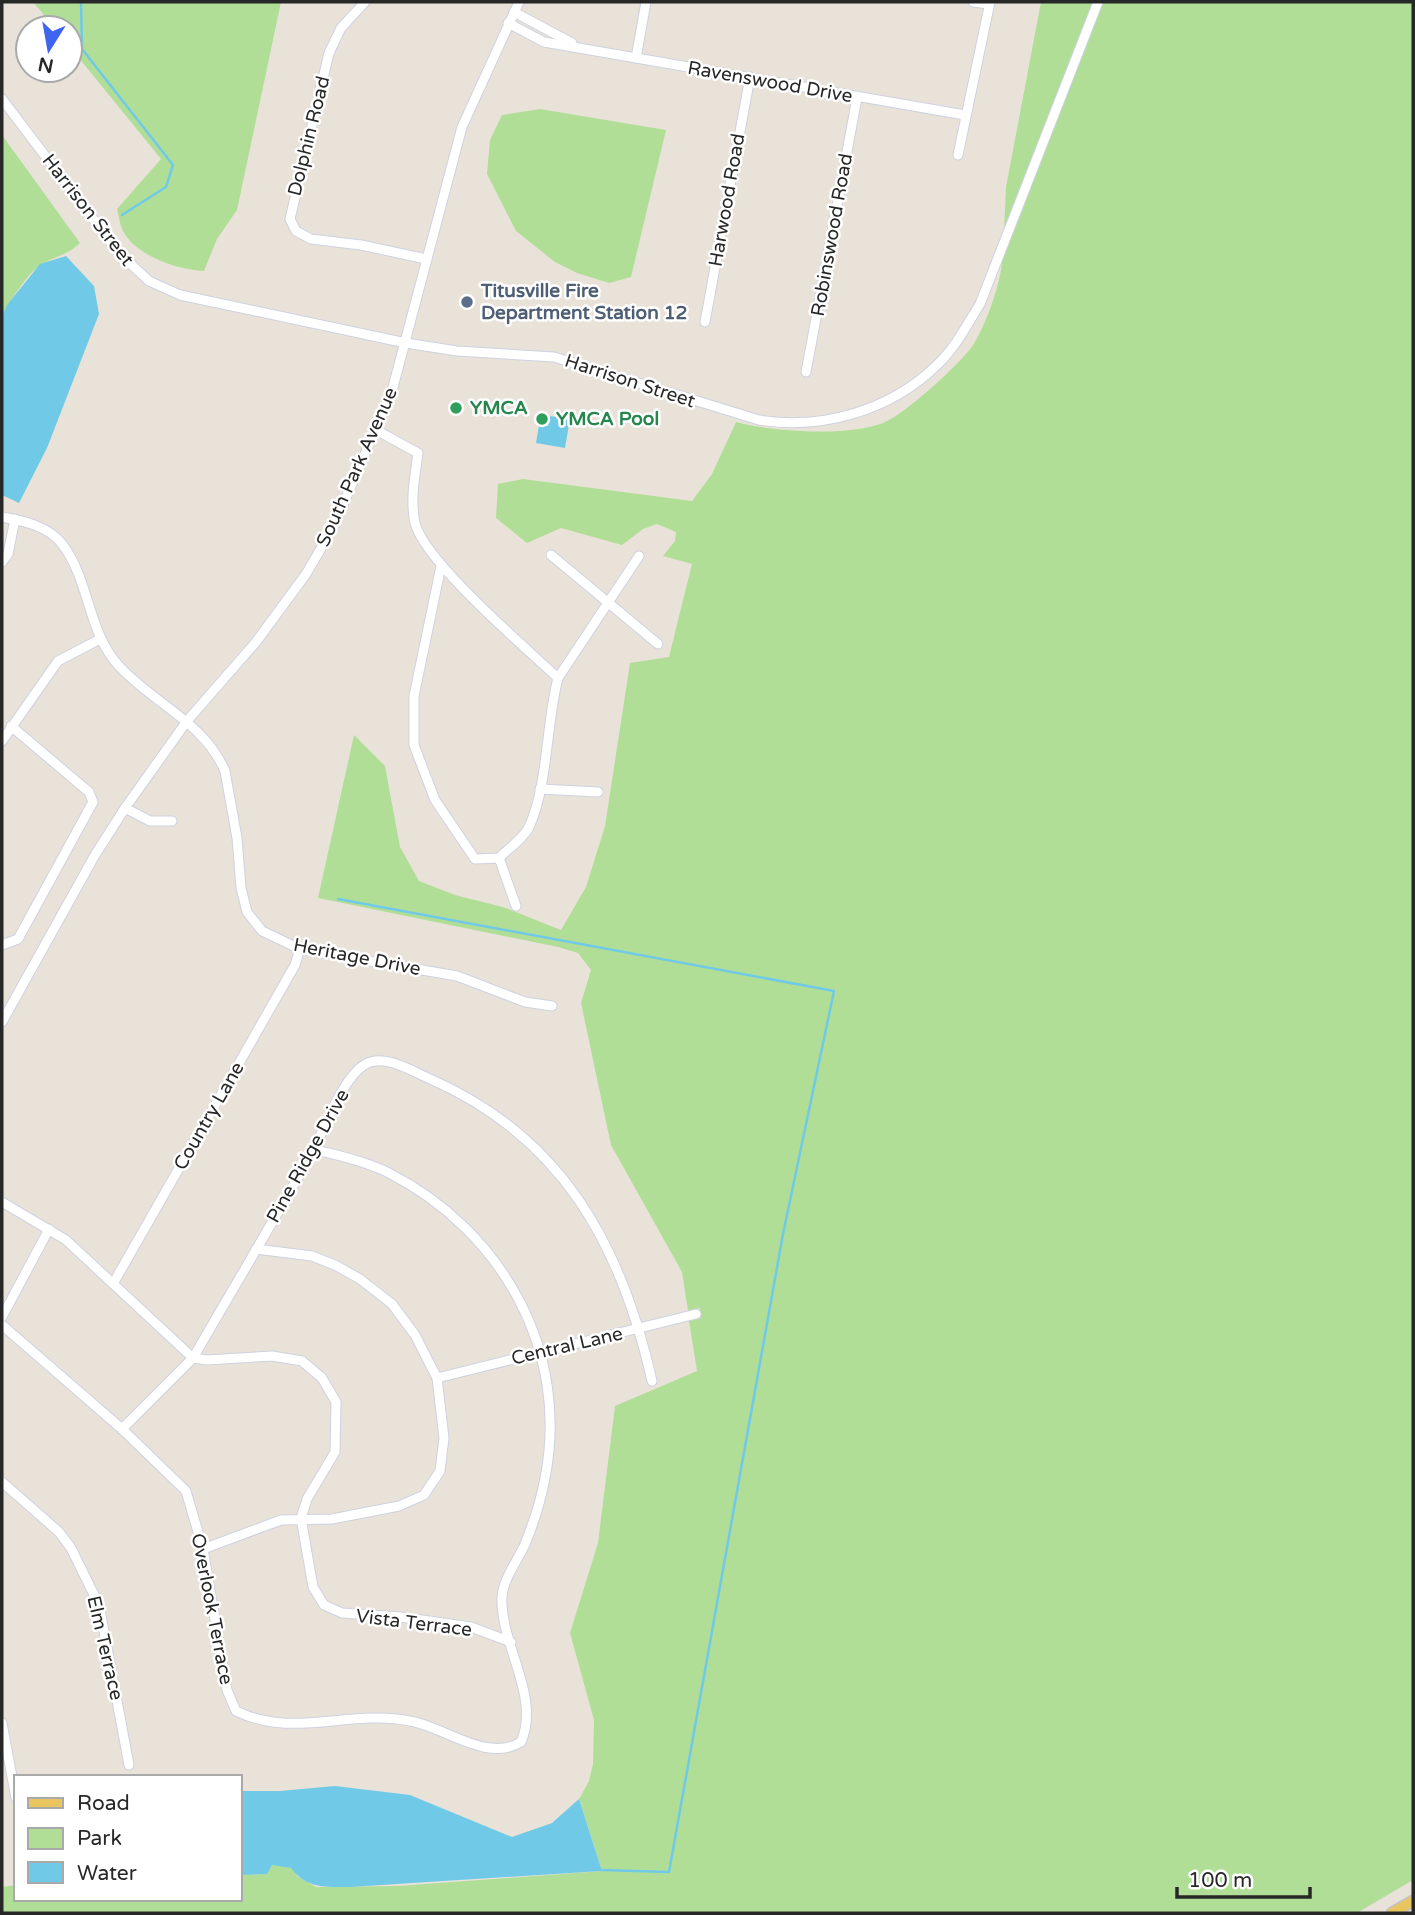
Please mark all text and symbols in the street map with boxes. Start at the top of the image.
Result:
north arrow [14,14,84,84]
text: N [36,52,56,77]
street label: Ravenswood Drive [686,57,854,107]
street label: Dolphin Road [283,74,335,198]
street label: Harwood Road [704,132,750,268]
street label: Harrison Street [38,150,138,270]
street label: Robinswood Road [807,152,857,318]
place label: Titusville Fire Department Station 12 [480,280,688,325]
marker: Titusville Fire Department Station 12 [459,294,475,310]
street label: Harrison Street [562,350,698,412]
street label: South Park Avenue [312,384,402,550]
place label: YMCA [470,397,528,419]
marker: YMCA [448,400,464,416]
place label: YMCA Pool [556,408,659,430]
marker: YMCA Pool [534,411,550,427]
street label: Heritage Drive [291,934,423,980]
street label: Country Lane [169,1058,249,1174]
street label: Pine Ridge Drive [262,1085,354,1227]
street label: Central Lane [509,1322,625,1370]
street label: Overlook Terrace [187,1531,237,1687]
street label: Elm Terrace [82,1594,128,1702]
street label: Vista Terrace [355,1605,473,1641]
legend [14,1775,242,1901]
text: Road [77,1791,130,1816]
text: Park [77,1826,122,1851]
scale bar [1177,1856,1310,1900]
text: Water [77,1861,137,1886]
text: 100 m [1188,1868,1252,1893]

